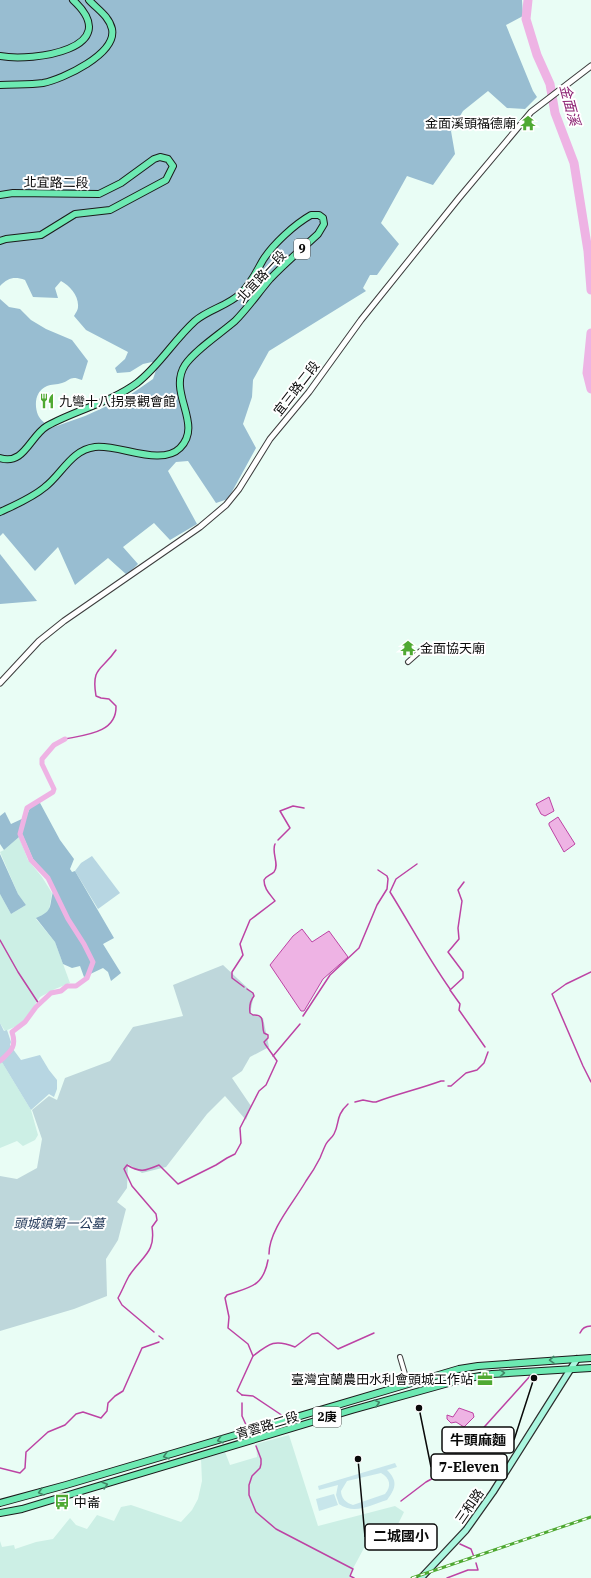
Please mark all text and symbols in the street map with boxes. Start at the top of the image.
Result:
water label: 金面溪 [556,82,585,130]
temple icon: 金面溪頭福德廟 [519,114,537,132]
place label: 金面溪頭福德廟 [425,115,516,132]
street label: 北宜路二段 [23,173,89,192]
road number: 9 [294,239,310,259]
street label: 北宜路一段 [233,247,290,306]
street label: 宜三路二段 [270,357,323,419]
restaurant icon: 九彎十八拐景觀會館 [38,392,56,410]
place label: 九彎十八拐景觀會館 [59,393,176,410]
temple icon: 金面協天廟 [399,639,417,657]
place label: 金面協天廟 [420,640,485,657]
park label: 頭城鎮第一公墓 [13,1215,106,1232]
one-way arrow [549,1356,555,1365]
one-way arrow [499,1369,505,1377]
office icon: 臺灣宜蘭農田水利會頭城工作站 [476,1370,494,1388]
place label: 臺灣宜蘭農田水利會頭城工作站 [291,1371,473,1388]
one-way arrow [373,1399,380,1408]
road number: 2庚 [313,1407,341,1427]
street label: 青雲路二段 [234,1408,301,1443]
callout: 牛頭麻麵 [442,1427,514,1453]
text: 牛頭麻麵 [450,1431,506,1449]
one-way arrow [217,1435,224,1444]
one-way arrow [163,1451,170,1460]
callout: 7-Eleven [431,1454,507,1480]
text: 7-Eleven [439,1458,499,1476]
one-way arrow [101,1481,108,1490]
street label: 三和路 [451,1485,488,1527]
one-way arrow [38,1487,45,1496]
bus stop icon: 中崙 [53,1493,71,1511]
place label: 中崙 [74,1494,100,1511]
callout: 二城國小 [365,1524,437,1550]
text: 二城國小 [373,1527,429,1545]

